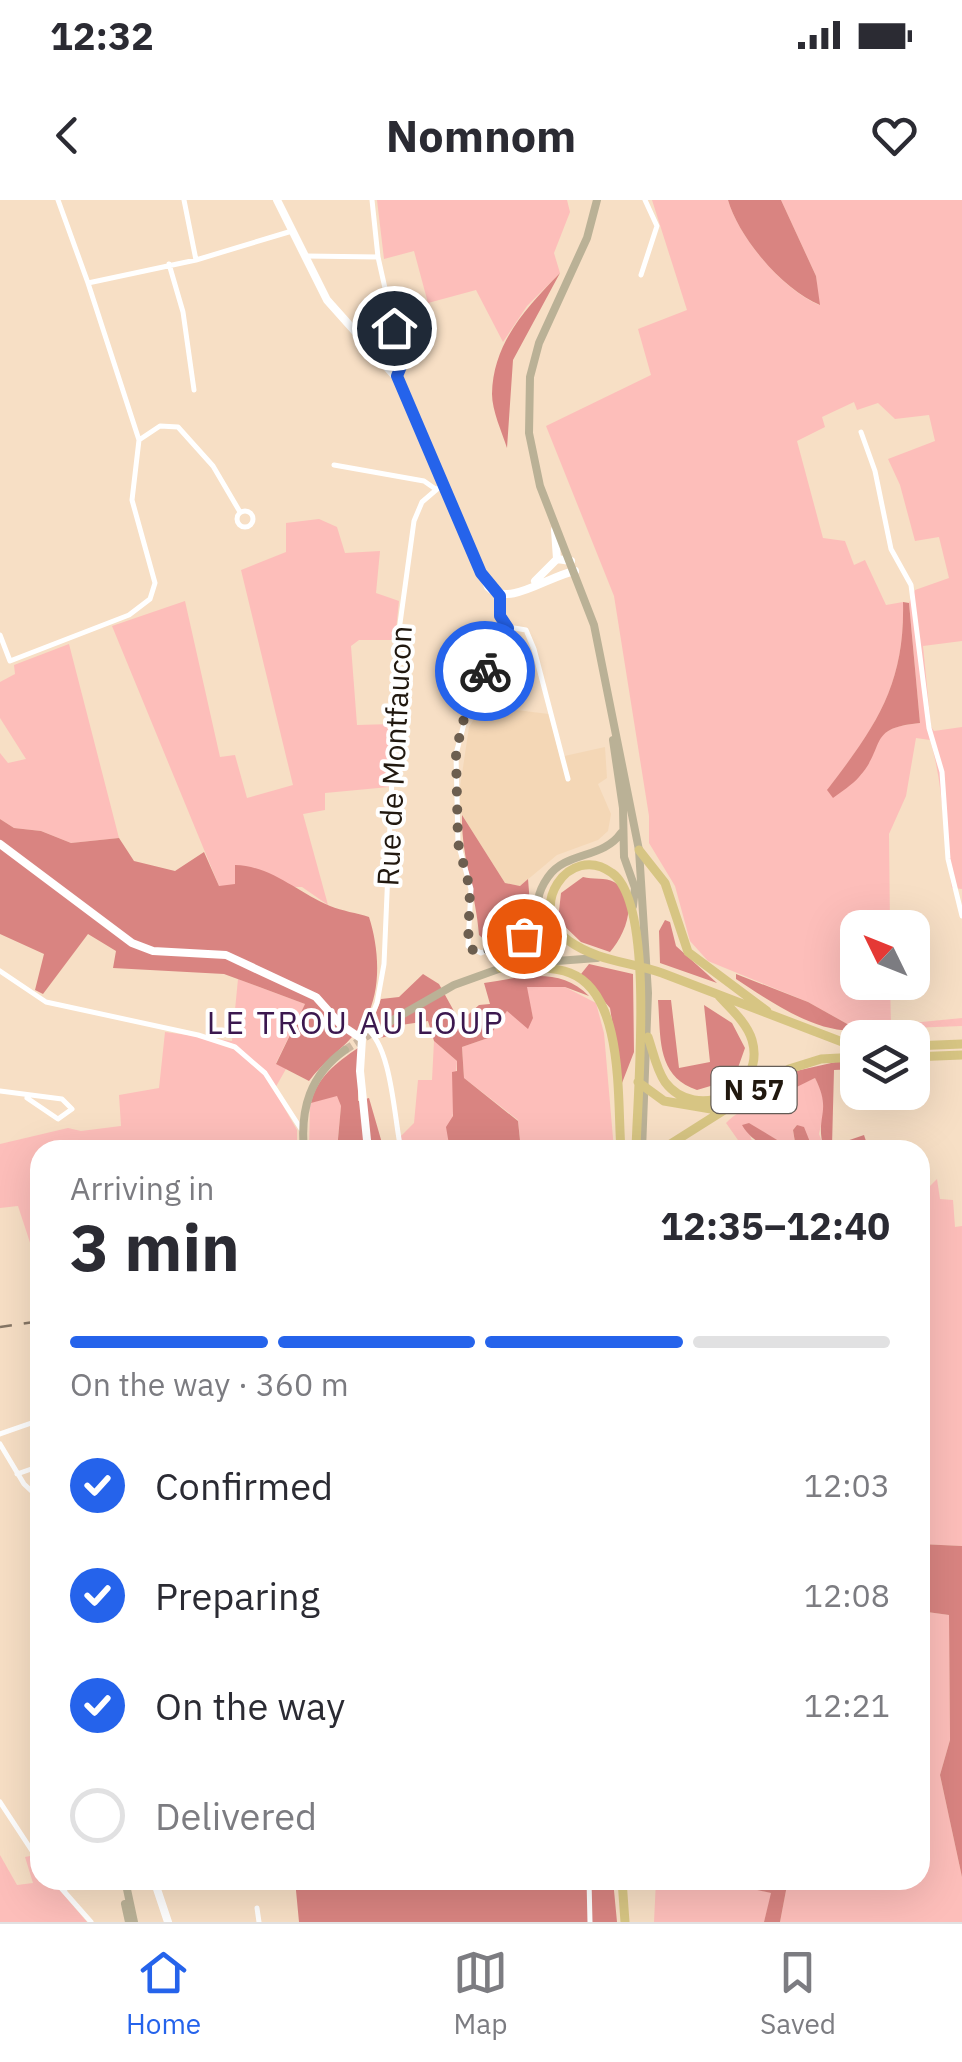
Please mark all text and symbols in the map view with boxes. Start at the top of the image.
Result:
text: 12:32 [50,11,154,60]
text: Nomnom [386,106,576,164]
icon: back [40,108,95,163]
icon: heart [867,108,922,163]
pin [352,286,437,371]
icon: home [367,301,422,356]
courier [435,621,535,721]
street label: Rue de Montfaucon [367,625,420,887]
icon: bike [458,644,513,699]
pin [482,894,567,979]
icon: bag [497,909,552,964]
north arrow [840,910,930,1000]
map controls [840,910,930,1110]
district label: LE TROU AU LOUP [207,1001,505,1043]
button: layers [840,1020,930,1110]
road number: N 57 [712,1067,796,1113]
text: Arriving in [70,1167,215,1209]
text: 12:35–12:40 [660,1201,890,1250]
text: 3 min [70,1204,240,1289]
text: On the way · 360 m [70,1363,349,1405]
icon: check [70,1458,125,1513]
text: Confirmed [155,1461,333,1510]
text: 12:03 [804,1464,890,1506]
icon: check [70,1568,125,1623]
text: Preparing [155,1571,320,1620]
text: 12:08 [804,1574,890,1616]
icon: check [70,1678,125,1733]
text: On the way [155,1681,345,1730]
text: 12:21 [804,1684,890,1726]
text: Delivered [155,1791,317,1840]
tab: Home [126,1945,201,2042]
tab: Map [453,1945,508,2042]
tab: Saved [760,1945,836,2042]

